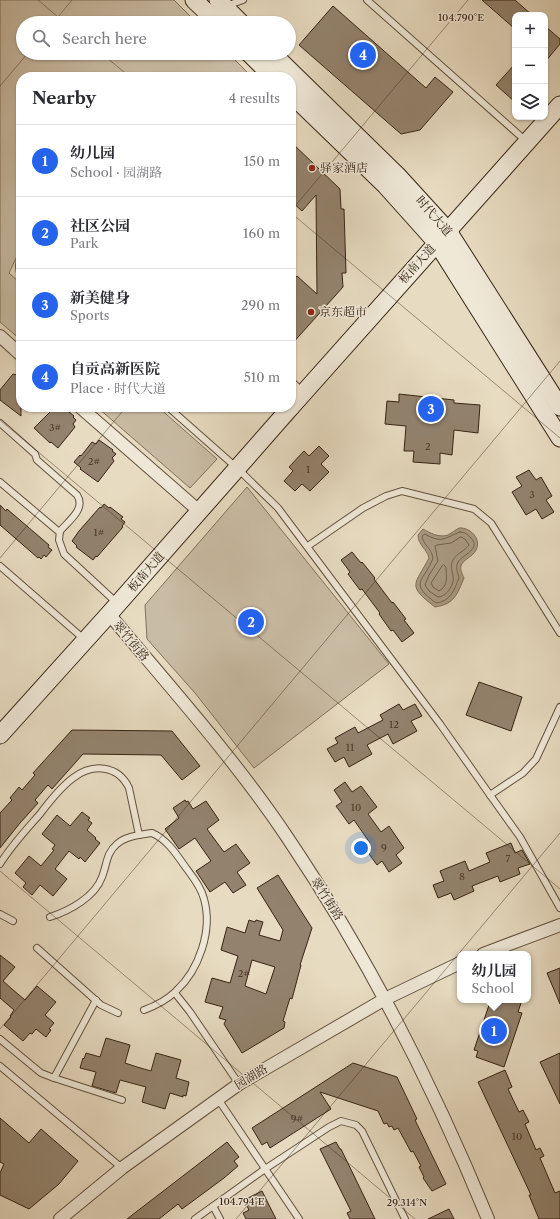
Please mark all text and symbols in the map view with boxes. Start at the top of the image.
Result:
text: 104.790°E [438,11,484,24]
map controls [512,12,548,120]
button: + [512,12,548,48]
search box [16,16,296,60]
icon: search [30,27,52,49]
text: Search here [62,29,147,48]
pin: 4 [350,40,376,70]
button: − [512,48,548,84]
button: layers [512,84,548,120]
text: Nearby [32,88,96,108]
text: 4 results [229,90,280,106]
text: 幼儿园 [70,143,115,162]
text: 1 [42,153,48,169]
text: 150 m [244,153,280,169]
place label: 驿家酒店 [320,160,368,175]
marker: 驿家酒店 [307,163,317,173]
text: School · 园湖路 [70,164,162,180]
street label: 时代大道 [413,193,456,239]
text: 社区公园 [70,216,130,235]
text: 2 [41,225,49,241]
text: 160 m [243,225,280,241]
text: Park [70,235,98,251]
street label: 板南大道 [395,241,438,287]
text: 新美健身 [70,288,130,307]
text: 3 [41,297,49,313]
text: 290 m [241,297,280,313]
place label: 京东超市 [319,304,367,319]
text: Sports [70,307,109,323]
marker: 京东超市 [306,307,316,317]
text: 自贡高新医院 [70,359,160,378]
text: 4 [41,369,49,385]
text: 510 m [244,369,280,385]
text: Place · 时代大道 [70,380,166,396]
pin: 3 [418,394,444,424]
house number: 3# [49,421,61,434]
house number: 2 [425,440,431,453]
house number: 2# [88,455,101,468]
house number: 1 [306,463,311,476]
house number: 3 [529,488,535,501]
house number: 1# [94,526,105,539]
street label: 板南大道 [124,549,167,595]
pin: 2 [238,607,264,637]
street label: 翠竹街路 [110,617,153,664]
house number: 12 [389,718,399,731]
house number: 11 [346,741,355,754]
house number: 10 [351,801,361,814]
your location [351,838,371,858]
house number: 9 [381,841,387,854]
house number: 7 [506,852,511,865]
house number: 8 [459,870,465,883]
street label: 翠竹街路 [308,875,347,923]
popup [457,951,531,1003]
text: 幼儿园 [471,961,517,980]
house number: 2# [238,967,251,980]
text: School [471,980,514,996]
pin: 1 [481,1016,507,1046]
street label: 园湖路 [231,1061,270,1092]
house number: 9# [291,1112,304,1125]
house number: 10 [512,1130,522,1143]
text: 104.794°E [219,1195,265,1208]
text: 29.314°N [387,1196,427,1209]

